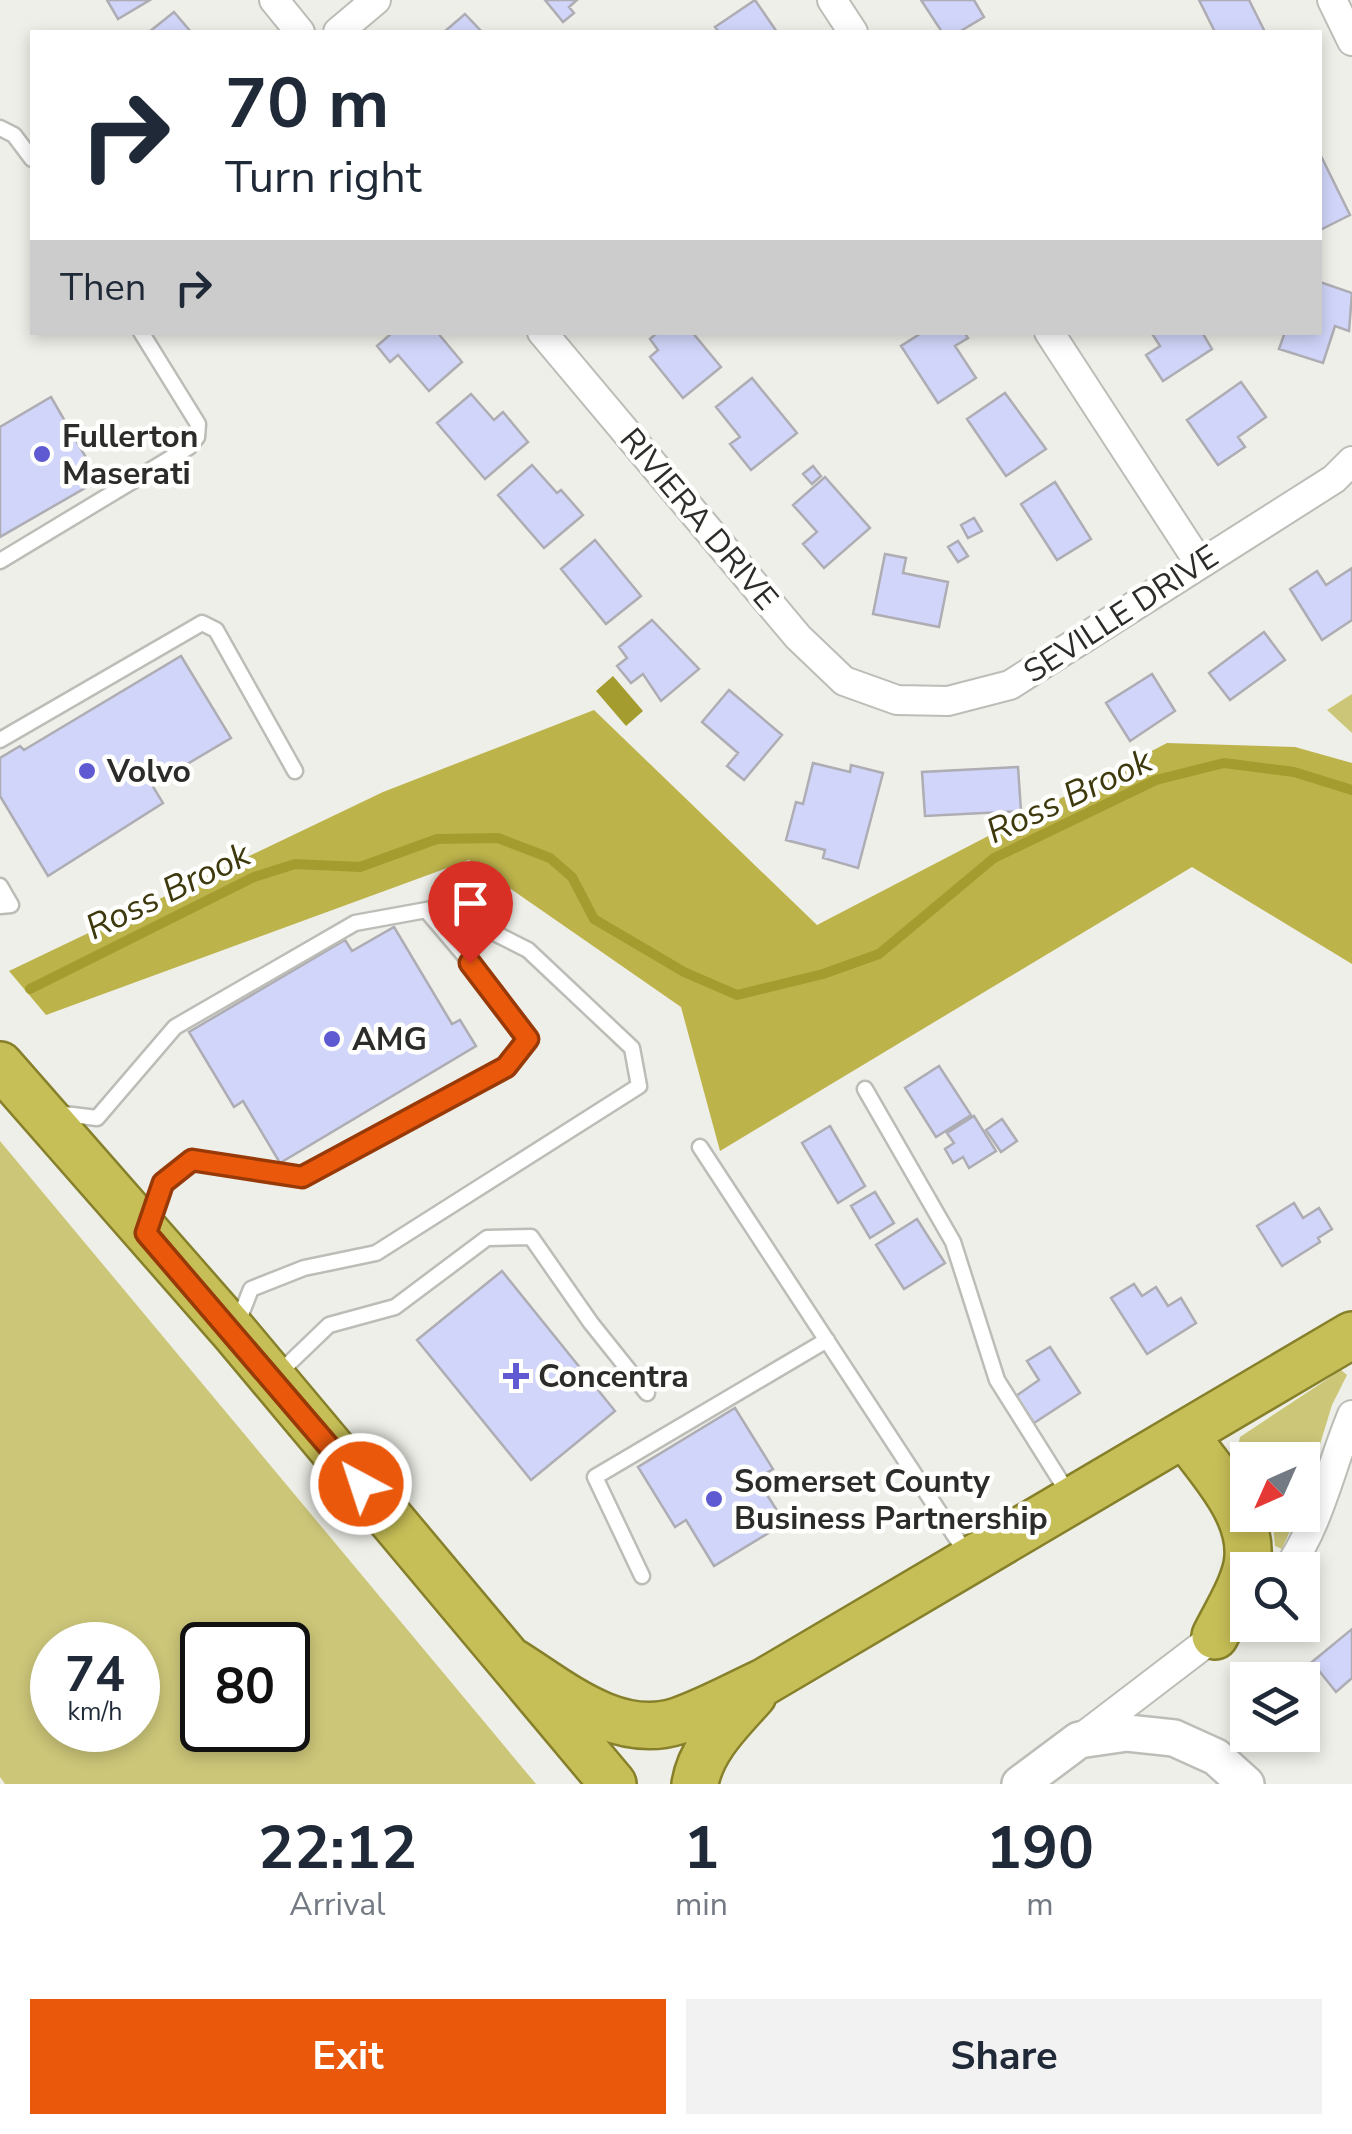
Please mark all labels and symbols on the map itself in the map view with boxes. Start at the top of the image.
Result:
place label: Fullerton Maserati [62,415,198,495]
street label: RIVIERA DRIVE [610,419,788,619]
marker: Fullerton Maserati [31,443,53,465]
street label: SEVILLE DRIVE [1015,535,1227,693]
water label: Ross Brook [979,737,1161,855]
place label: Volvo [106,750,191,793]
marker: Volvo [76,760,98,782]
water label: Ross Brook [78,830,259,951]
pin [428,861,513,964]
place label: AMG [352,1018,427,1061]
marker: AMG [321,1028,343,1050]
place label: Concentra [538,1355,689,1398]
marker: Concentra [503,1363,529,1389]
position arrow [309,1432,413,1536]
north arrow [1230,1442,1320,1532]
place label: Somerset County Business Partnership [734,1460,1048,1540]
marker: Somerset County Business Partnership [703,1488,725,1510]
speed limit sign: 80 [180,1622,310,1752]

